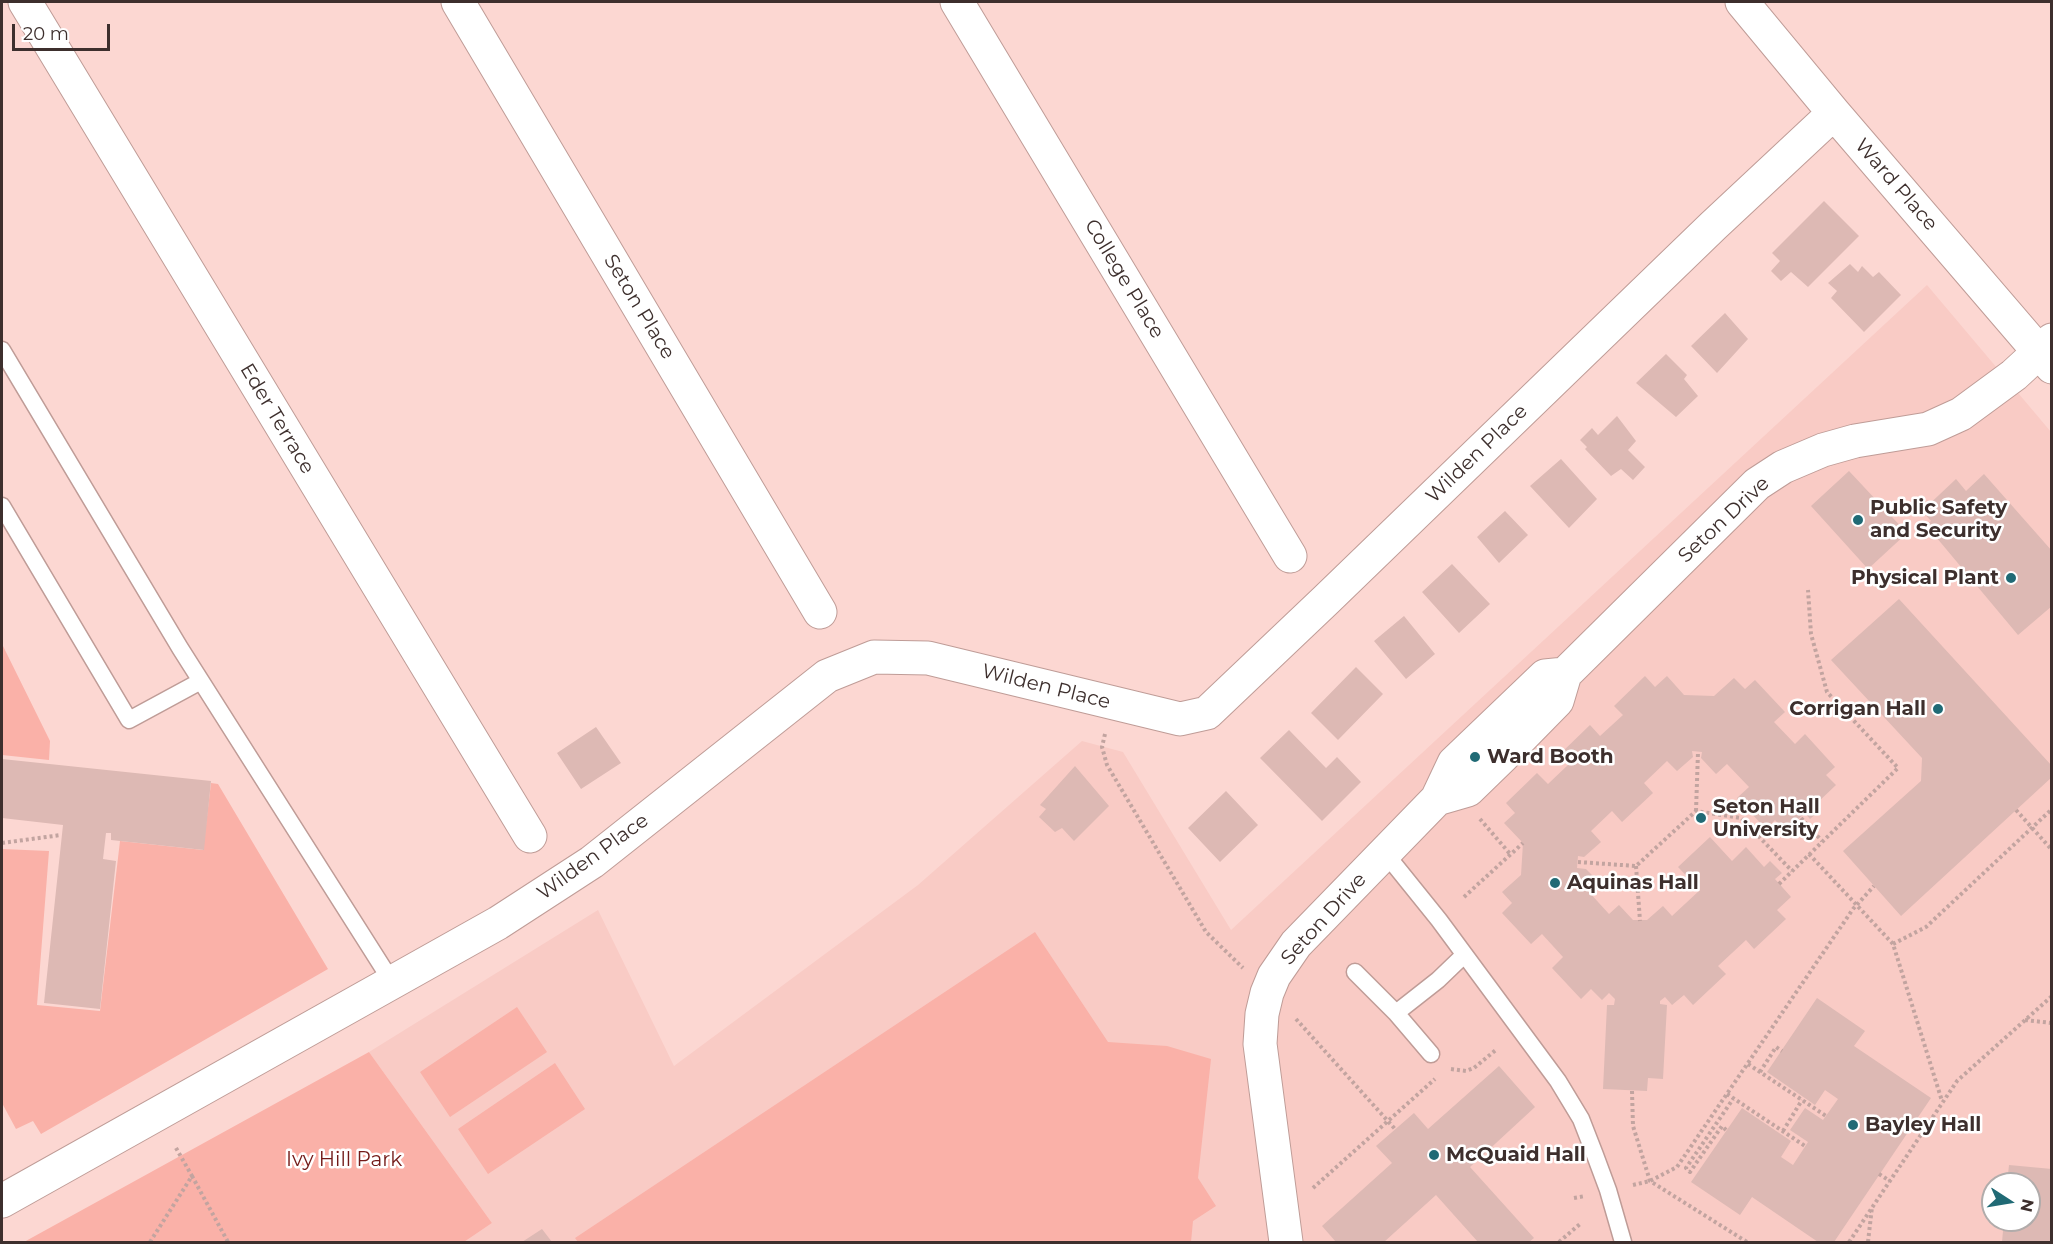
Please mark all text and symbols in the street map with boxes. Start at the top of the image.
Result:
scale bar [15,12,112,50]
text: 20 m [23,23,69,45]
street label: Ward Place [1849,134,1943,236]
street label: College Place [1079,215,1169,343]
street label: Seton Place [598,250,680,364]
street label: Eder Terrace [235,359,319,479]
street label: Wilden Place [1421,400,1533,508]
street label: Seton Drive [1673,472,1775,568]
place label: Public Safety and Security [1870,496,2007,543]
marker: Public Safety and Security [1851,513,1865,527]
place label: Physical Plant [1851,566,1999,590]
marker: Physical Plant [2004,571,2018,585]
street label: Wilden Place [979,659,1113,715]
place label: Corrigan Hall [1789,697,1926,721]
marker: Corrigan Hall [1931,702,1945,716]
place label: Ward Booth [1487,745,1613,769]
marker: Ward Booth [1468,750,1482,764]
place label: Seton Hall University [1713,795,1820,842]
street label: Wilden Place [533,809,653,905]
marker: Seton Hall University [1694,811,1708,825]
street label: Seton Drive [1276,868,1372,970]
place label: Aquinas Hall [1567,871,1699,895]
marker: Aquinas Hall [1548,876,1562,890]
place label: Bayley Hall [1865,1113,1981,1137]
marker: Bayley Hall [1846,1118,1860,1132]
place label: McQuaid Hall [1446,1143,1586,1167]
park label: Ivy Hill Park [286,1148,402,1172]
marker: McQuaid Hall [1427,1148,1441,1162]
north arrow [1981,1172,2041,1232]
text: N [2017,1197,2038,1214]

